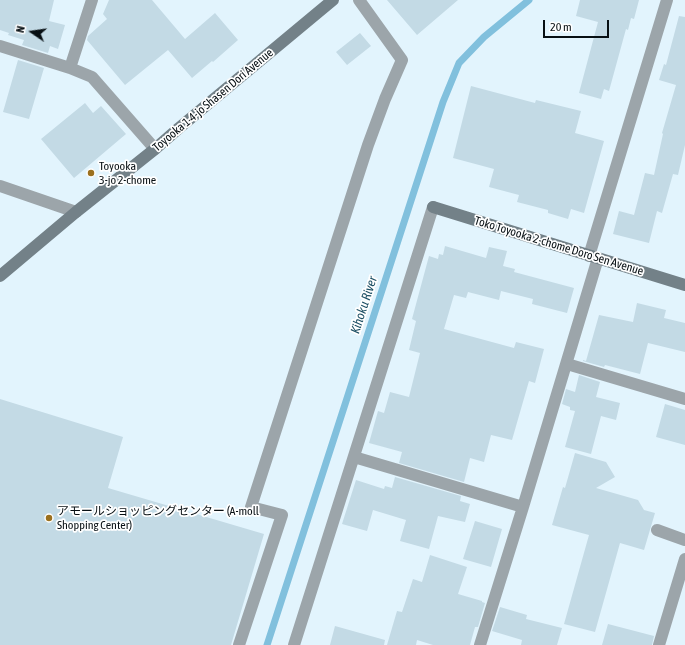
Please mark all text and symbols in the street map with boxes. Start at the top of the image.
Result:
north arrow [12,12,52,52]
scale bar [545,12,611,38]
text: 20 m [550,20,572,34]
text: N [14,25,27,34]
street label: Toyooka 1-4-jo Shasen Dori Avenue [150,45,276,155]
place label: Toyooka 3-jo 2-chome [99,159,156,187]
marker: Toyooka 3-jo 2-chome [86,168,96,178]
street label: Toko Toyooka 2-chome Doro Sen Avenue [473,213,645,279]
water label: Kihoku River [347,274,381,336]
place label: アモールショッピングセンター (A-moll Shopping Center) [57,504,259,532]
marker: アモールショッピングセンター (A-moll Shopping Center) [44,513,54,523]

